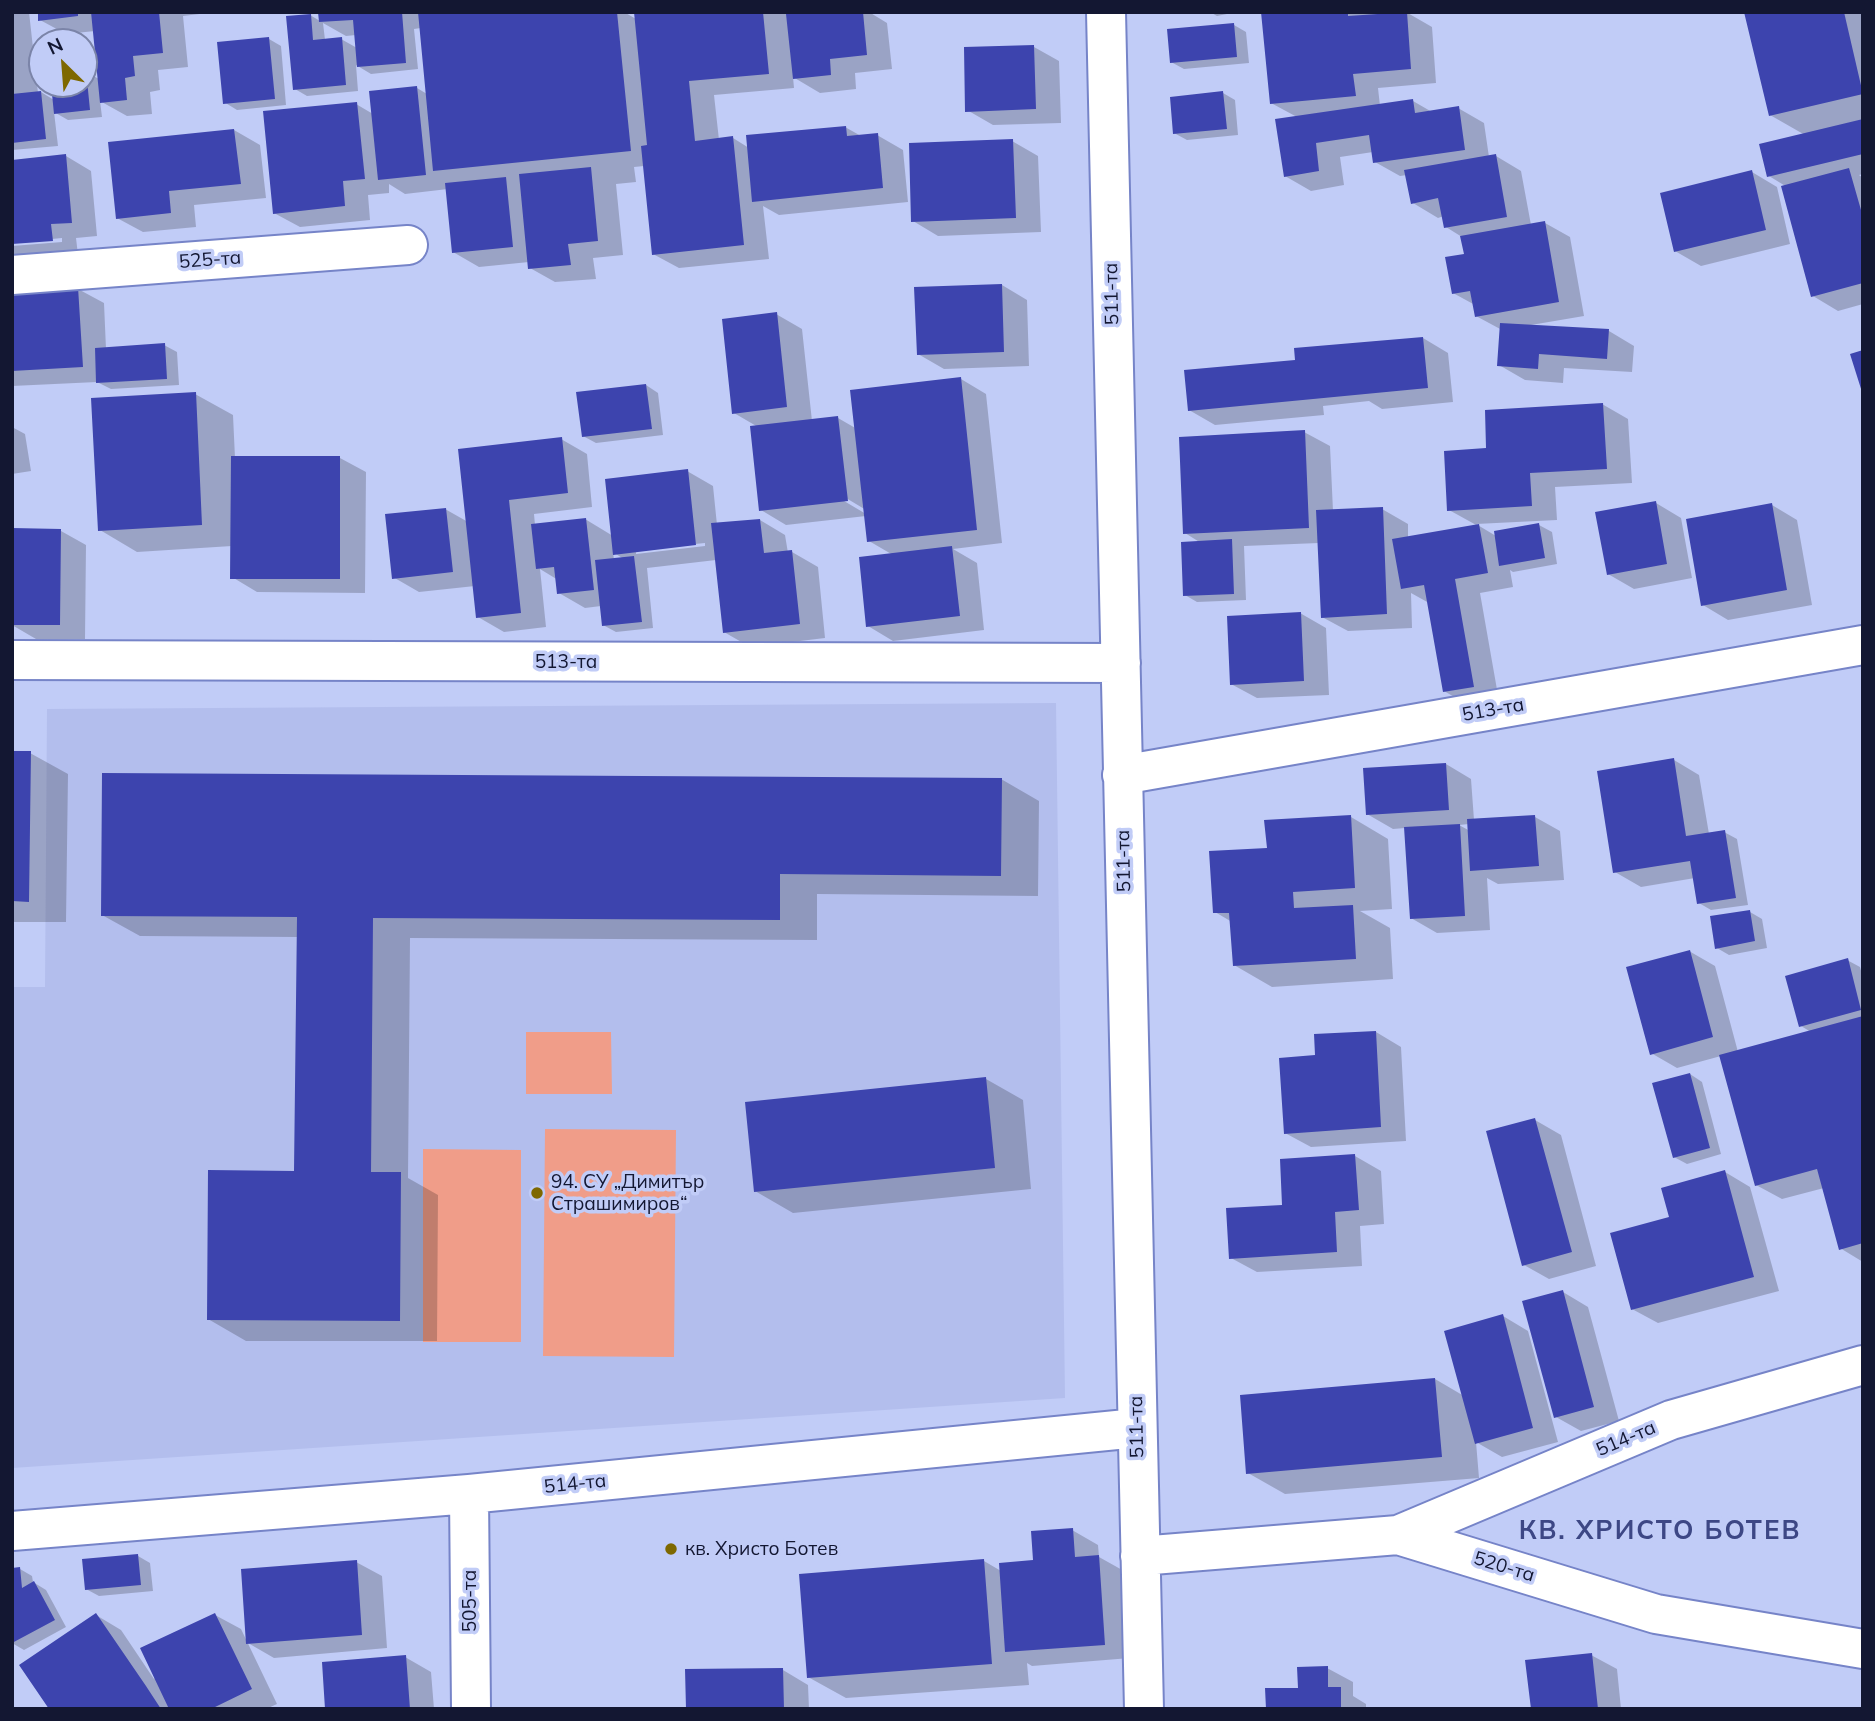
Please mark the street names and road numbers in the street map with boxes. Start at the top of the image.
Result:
street label: 525-та [178,246,242,274]
street label: 511-та [1100,263,1124,325]
street label: 513-та [535,651,597,673]
street label: 513-та [1460,693,1526,727]
street label: 511-та [1112,830,1136,892]
street label: 511-та [1125,1396,1149,1458]
street label: 514-та [1593,1416,1659,1462]
street label: 514-та [543,1469,607,1499]
street label: 520-та [1471,1547,1537,1587]
street label: 505-та [459,1570,481,1632]

